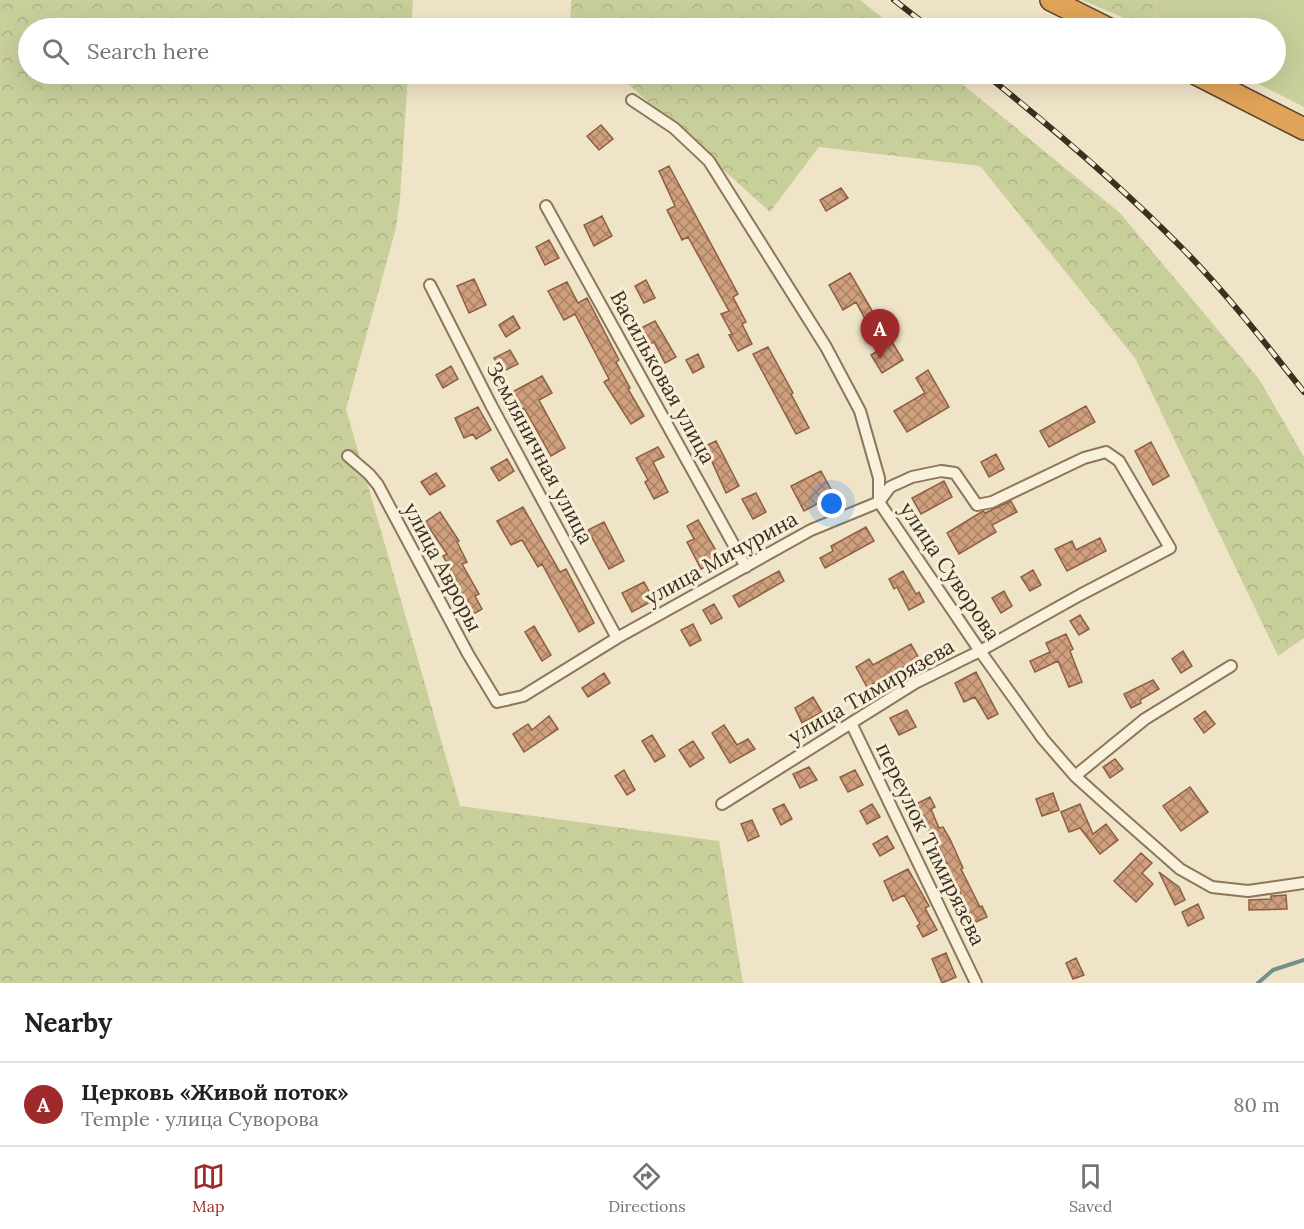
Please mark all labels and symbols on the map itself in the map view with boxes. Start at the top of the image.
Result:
street label: Васильковая улица [604,286,722,468]
pin: A [860,310,900,359]
street label: Земляничная улица [480,357,600,549]
your location [817,489,846,518]
street label: улица Суворова [894,496,1006,646]
street label: улица Авроры [398,498,488,636]
street label: улица Мичурина [640,505,802,611]
street label: улица Тимирязева [783,632,959,750]
street label: переулок Тимирязева [870,738,992,950]

